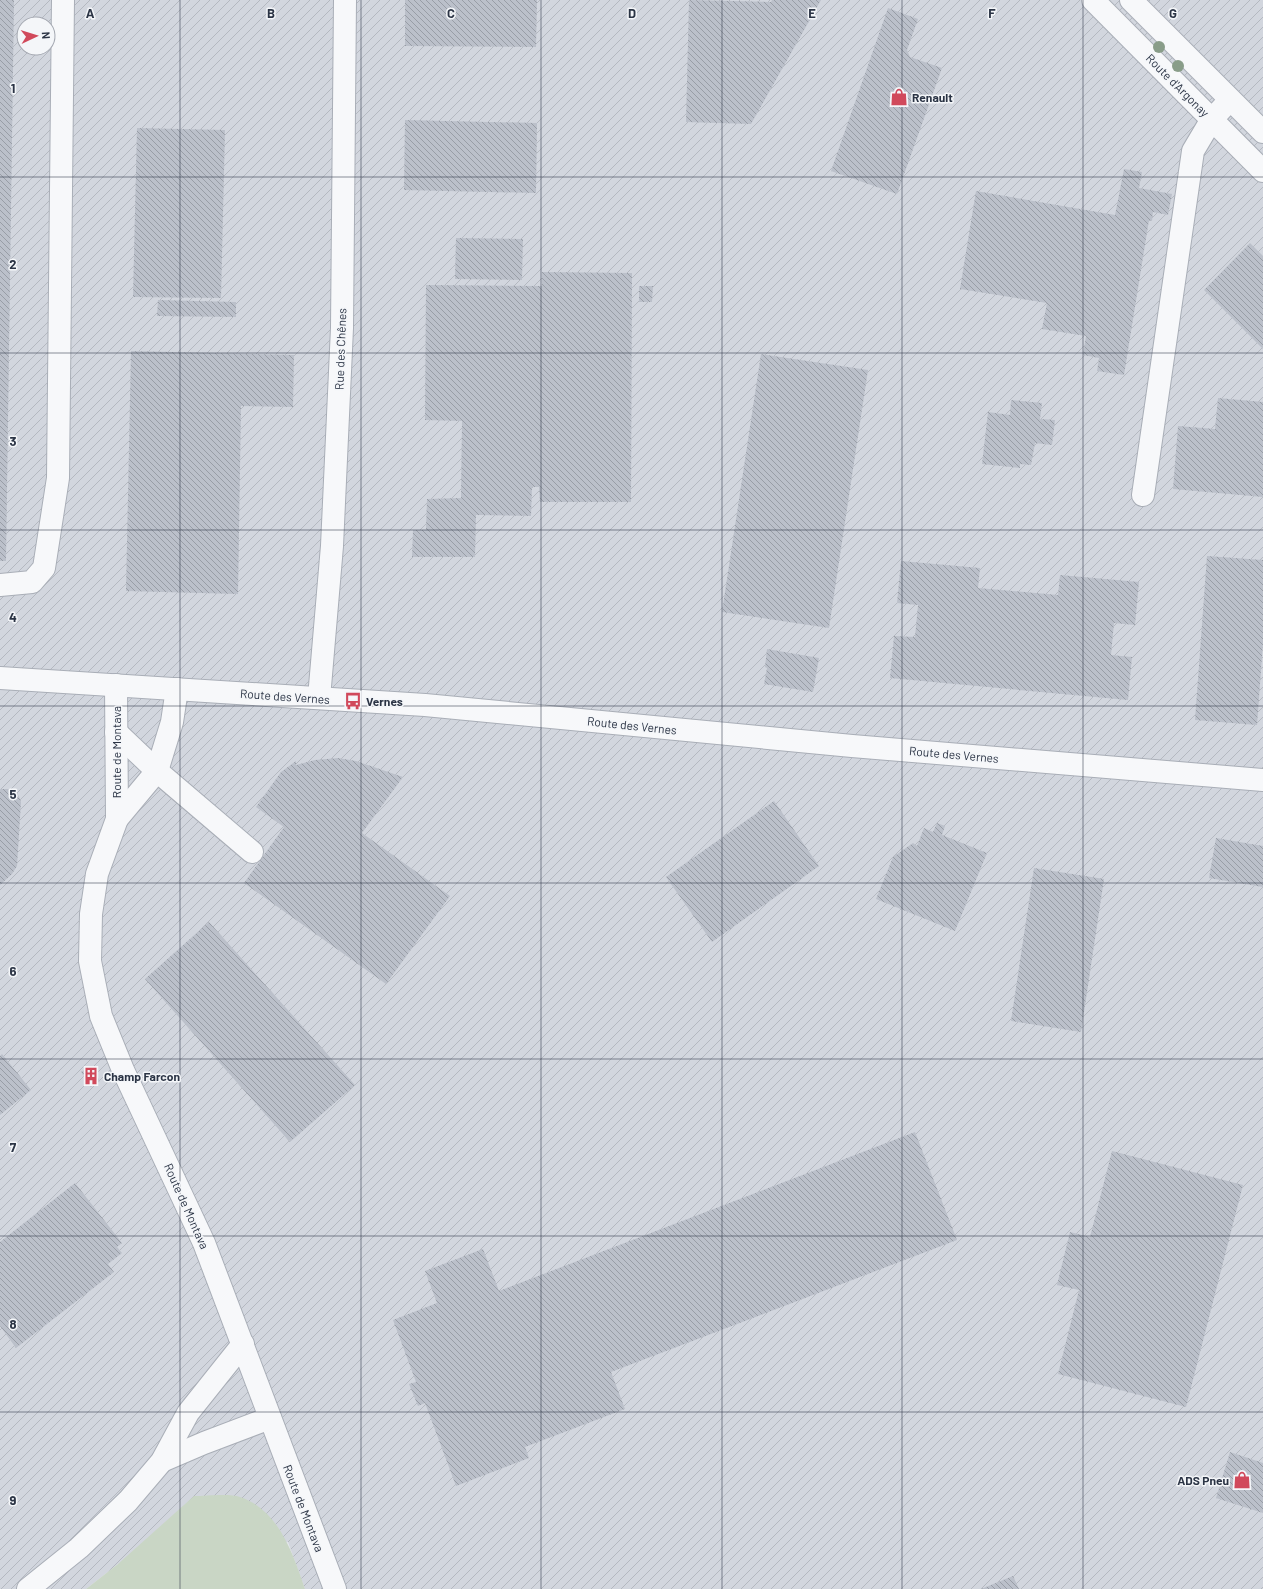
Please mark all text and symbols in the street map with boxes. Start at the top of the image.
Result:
text: A [86,5,95,21]
text: B [267,5,275,21]
text: C [447,5,455,21]
text: D [628,5,636,21]
text: E [808,5,816,21]
text: F [988,5,996,21]
text: G [1169,5,1177,21]
north arrow [16,16,56,56]
text: N [40,31,53,39]
street label: Route d'Argonay [1144,51,1213,120]
text: 1 [11,80,15,96]
shop icon: Renault [889,87,909,107]
place label: Renault [912,90,953,104]
text: 2 [9,256,17,272]
street label: Rue des Chênes [332,308,348,390]
text: 3 [9,433,17,449]
text: 4 [9,609,17,625]
street label: Route des Vernes [240,686,331,706]
bus stop icon: Vernes [343,691,363,711]
place label: Vernes [366,694,403,708]
street label: Route de Montava [109,706,123,798]
street label: Route des Vernes [587,713,678,737]
street label: Route des Vernes [909,743,1000,765]
text: 5 [9,786,17,802]
text: 6 [10,963,17,979]
building icon: Champ Farcon [81,1066,101,1086]
place label: Champ Farcon [104,1069,180,1083]
text: 7 [10,1139,17,1155]
street label: Route de Montava [162,1161,212,1251]
text: 8 [9,1316,17,1332]
street label: Route de Montava [281,1462,327,1554]
shop icon: ADS Pneu [1232,1470,1252,1490]
place label: ADS Pneu [1177,1473,1229,1487]
text: 9 [10,1492,17,1508]

